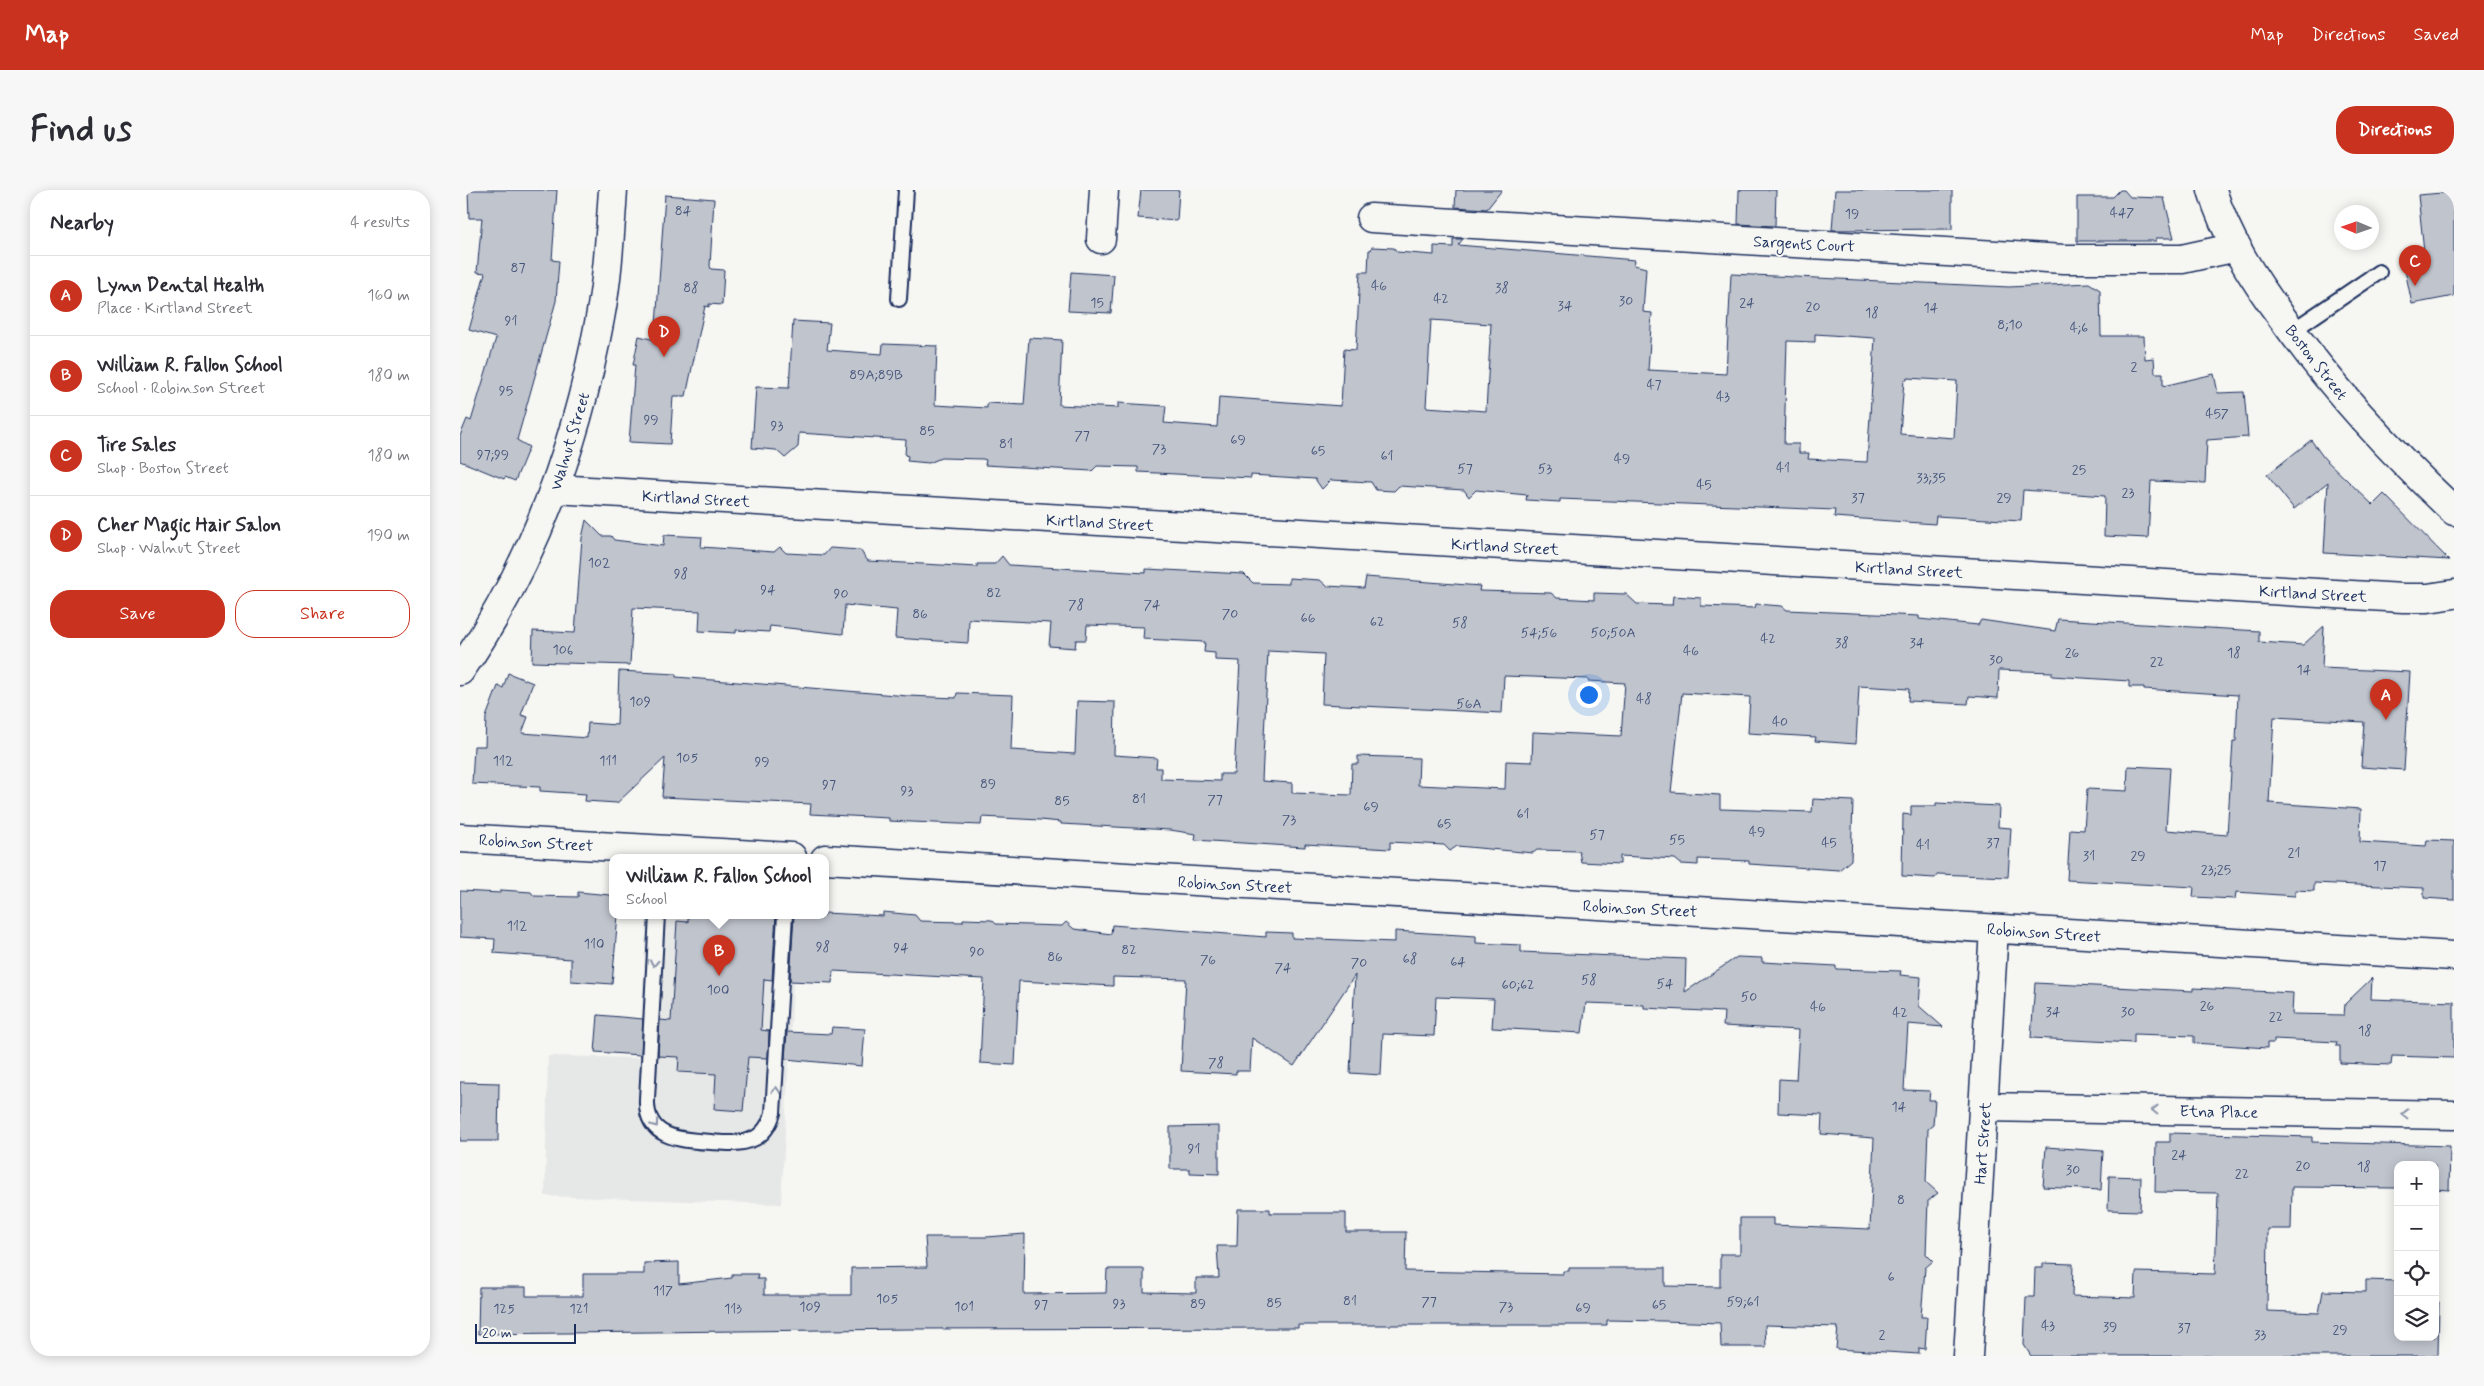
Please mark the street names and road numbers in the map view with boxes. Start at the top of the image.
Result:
street label: Sargents Court [1753,231,1856,259]
street label: Boston Street [2280,321,2352,405]
street label: Walnut Street [546,390,595,493]
street label: Kirtland Street [641,486,751,513]
street label: Kirtland Street [1045,510,1155,537]
street label: Kirtland Street [1450,534,1560,561]
street label: Kirtland Street [1854,557,1964,584]
street label: Kirtland Street [2258,581,2368,608]
street label: Robinson Street [478,830,594,857]
street label: Robinson Street [1177,872,1293,899]
street label: Robinson Street [1582,896,1698,923]
street label: Robinson Street [1986,919,2102,948]
street label: Hart Street [1970,1100,1997,1185]
street label: Etna Place [2179,1101,2259,1124]

